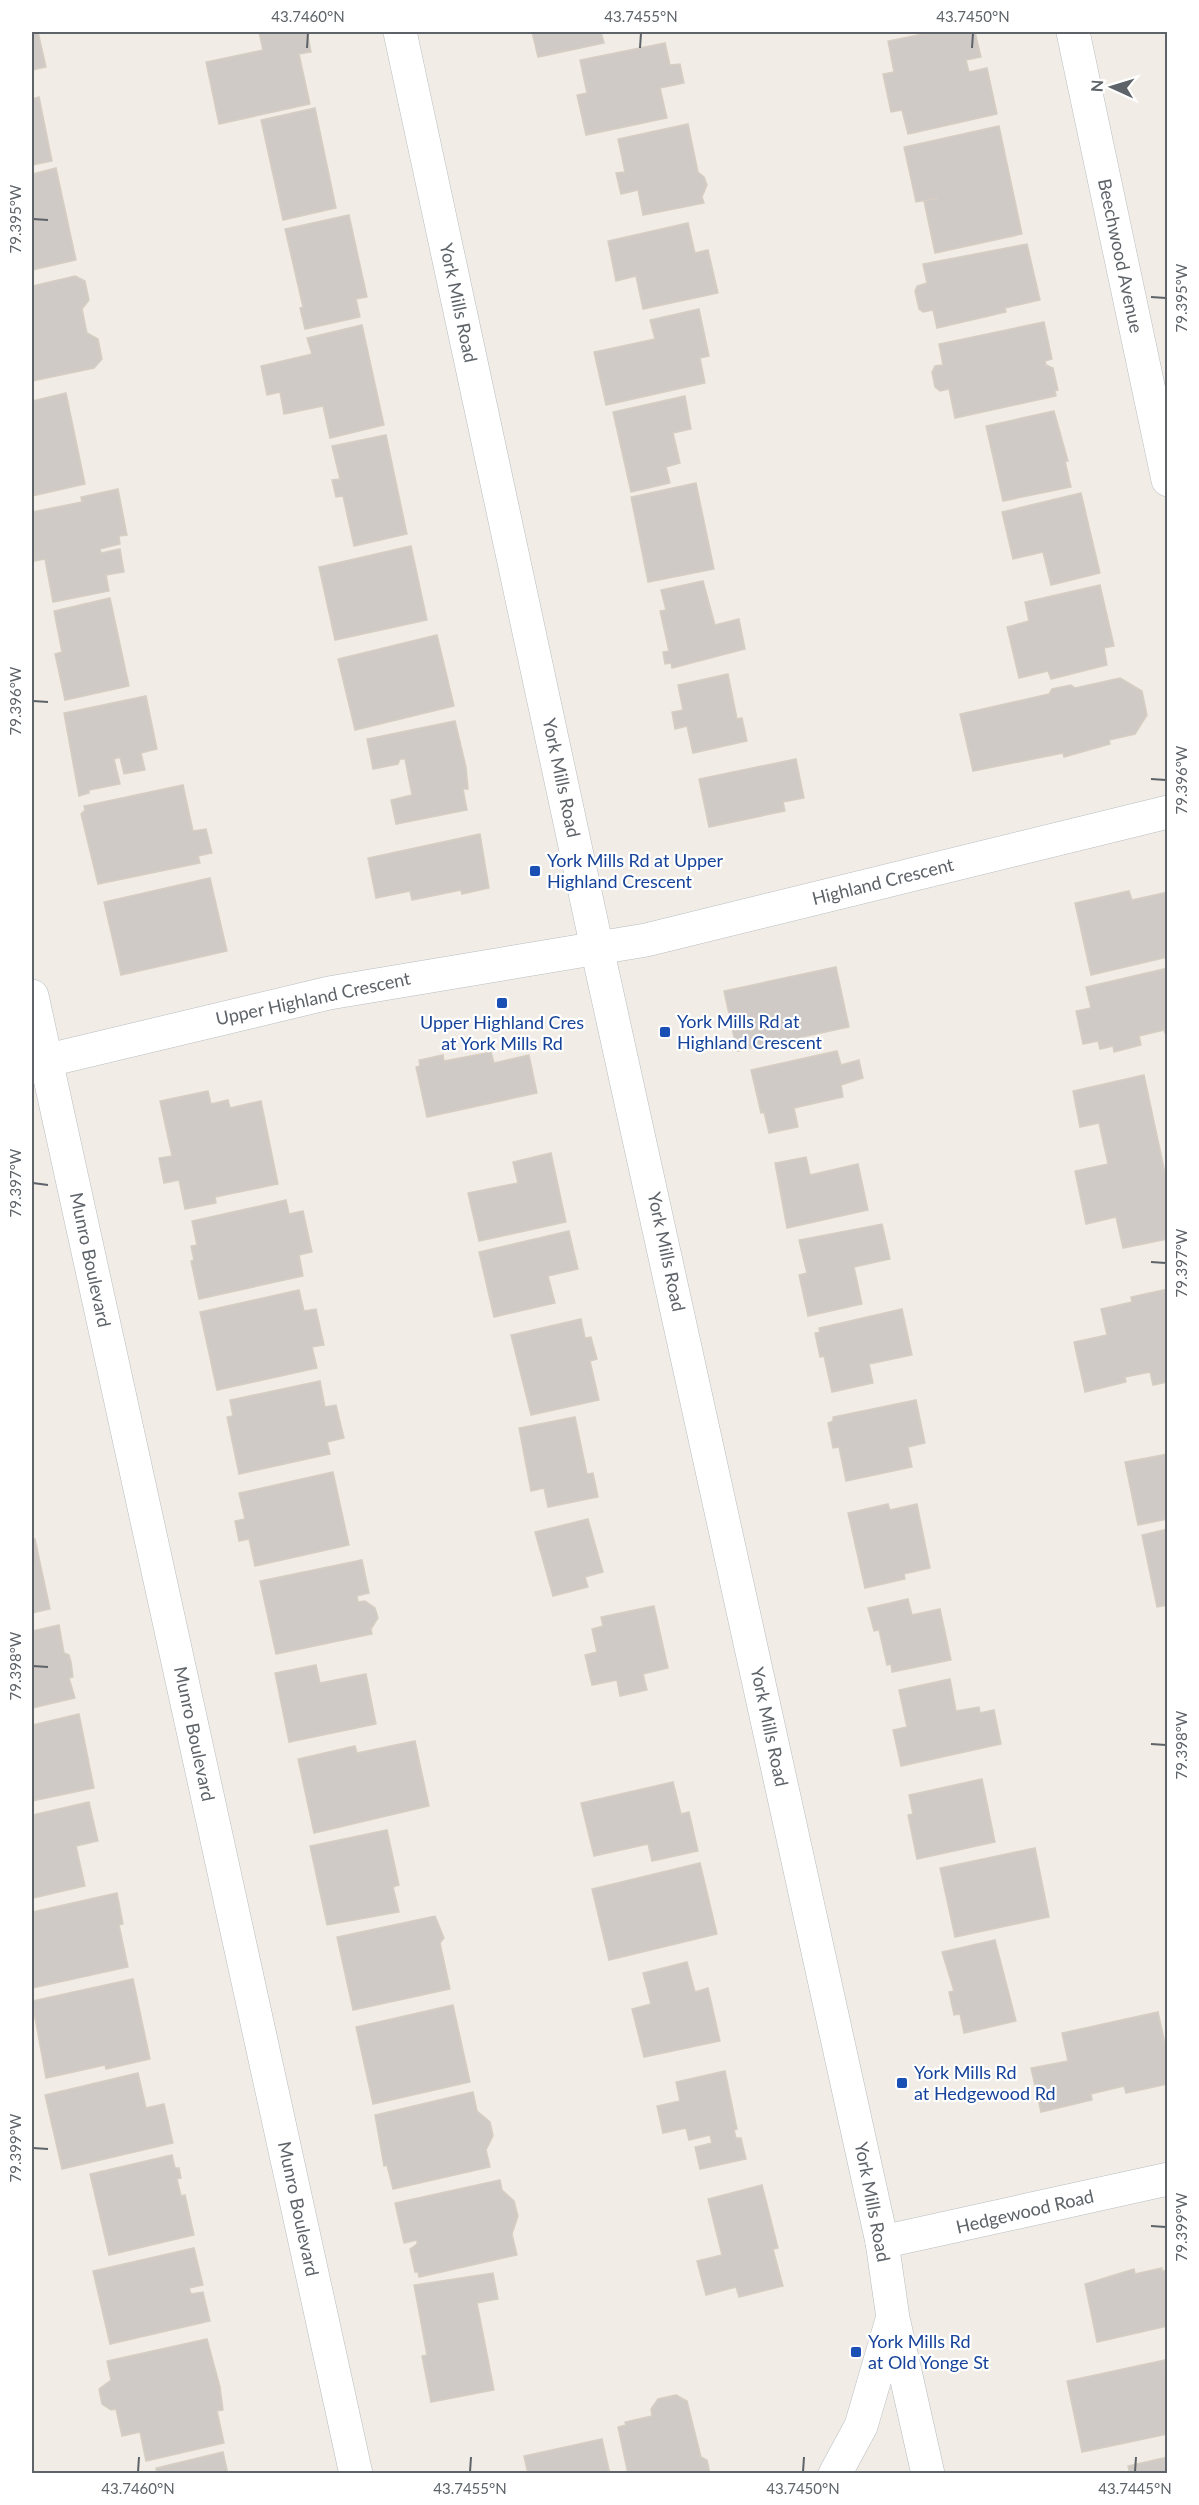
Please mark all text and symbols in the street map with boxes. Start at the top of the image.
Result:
text: 43.7460°N [271,7,345,25]
text: 43.7455°N [604,7,678,25]
text: 43.7450°N [936,7,1010,25]
north arrow [1082,57,1142,117]
text: N [1087,79,1106,93]
street label: Beechwood Avenue [1094,177,1148,335]
text: 79.395°W [6,184,24,253]
street label: York Mills Road [436,241,482,365]
text: 79.395°W [1172,263,1190,332]
text: 79.396°W [6,666,24,735]
street label: York Mills Road [539,716,585,840]
text: 79.396°W [1172,745,1190,814]
place label: York Mills Rd at Upper Highland Crescent [547,849,724,892]
street label: Highland Crescent [810,853,956,909]
marker: York Mills Rd at Upper Highland Crescent [528,864,542,878]
street label: Upper Highland Crescent [213,967,413,1029]
marker: Upper Highland Cres at York Mills Rd [495,996,509,1010]
place label: York Mills Rd at Highland Crescent [677,1010,823,1053]
place label: Upper Highland Cres at York Mills Rd [420,1011,584,1054]
marker: York Mills Rd at Highland Crescent [658,1025,672,1039]
text: 79.397°W [6,1148,24,1217]
street label: Munro Boulevard [66,1190,116,1329]
street label: York Mills Road [644,1190,690,1314]
text: 79.397°W [1172,1228,1190,1297]
text: 79.398°W [6,1631,24,1700]
street label: Munro Boulevard [170,1664,220,1803]
street label: York Mills Road [747,1665,793,1789]
text: 79.398°W [1172,1710,1190,1779]
place label: York Mills Rd at Hedgewood Rd [914,2061,1056,2104]
marker: York Mills Rd at Hedgewood Rd [895,2076,909,2090]
text: 79.399°W [6,2113,24,2182]
street label: Munro Boulevard [274,2139,324,2278]
street label: York Mills Road [851,2140,895,2264]
street label: Hedgewood Road [954,2184,1096,2238]
text: 79.399°W [1172,2192,1190,2261]
place label: York Mills Rd at Old Yonge St [868,2330,990,2373]
marker: York Mills Rd at Old Yonge St [849,2345,863,2359]
text: 43.7460°N [101,2479,175,2497]
text: 43.7455°N [433,2479,507,2497]
text: 43.7450°N [766,2479,840,2497]
text: 43.7445°N [1098,2479,1172,2497]

